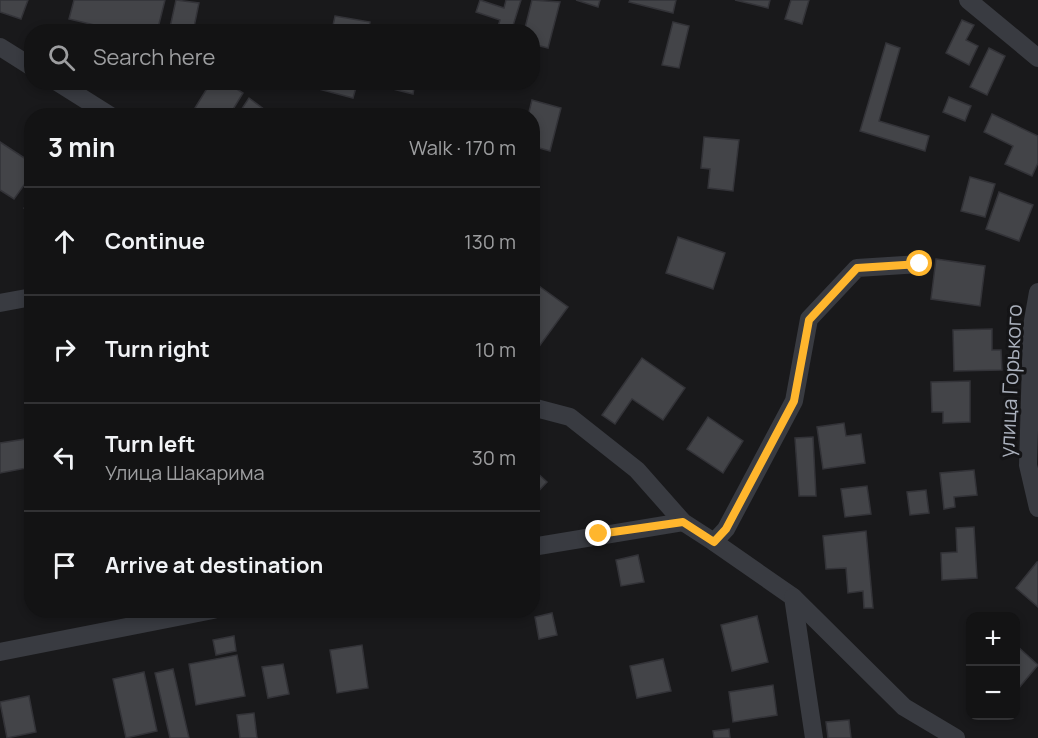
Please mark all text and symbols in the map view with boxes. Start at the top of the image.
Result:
search box [24,24,540,90]
icon: search [45,41,78,74]
text: Search here [93,42,215,72]
text: 3 min [48,129,115,165]
text: Walk · 170 m [409,134,516,161]
icon: ahead [48,225,81,258]
text: Continue [105,226,205,256]
text: 130 m [464,228,516,255]
route start [906,250,932,276]
street label: улица Горького [992,303,1028,458]
icon: right [48,333,81,366]
text: Turn right [105,334,210,364]
text: 10 m [475,336,516,363]
text: Turn left [105,429,195,459]
icon: left [48,441,81,474]
text: 30 m [472,444,516,471]
text: Улица Шакарима [105,459,265,486]
route end [585,520,611,546]
icon: arrive [48,549,81,582]
text: Arrive at destination [105,550,323,580]
map controls [966,612,1020,720]
button: + [966,612,1020,666]
button: − [966,666,1020,720]

